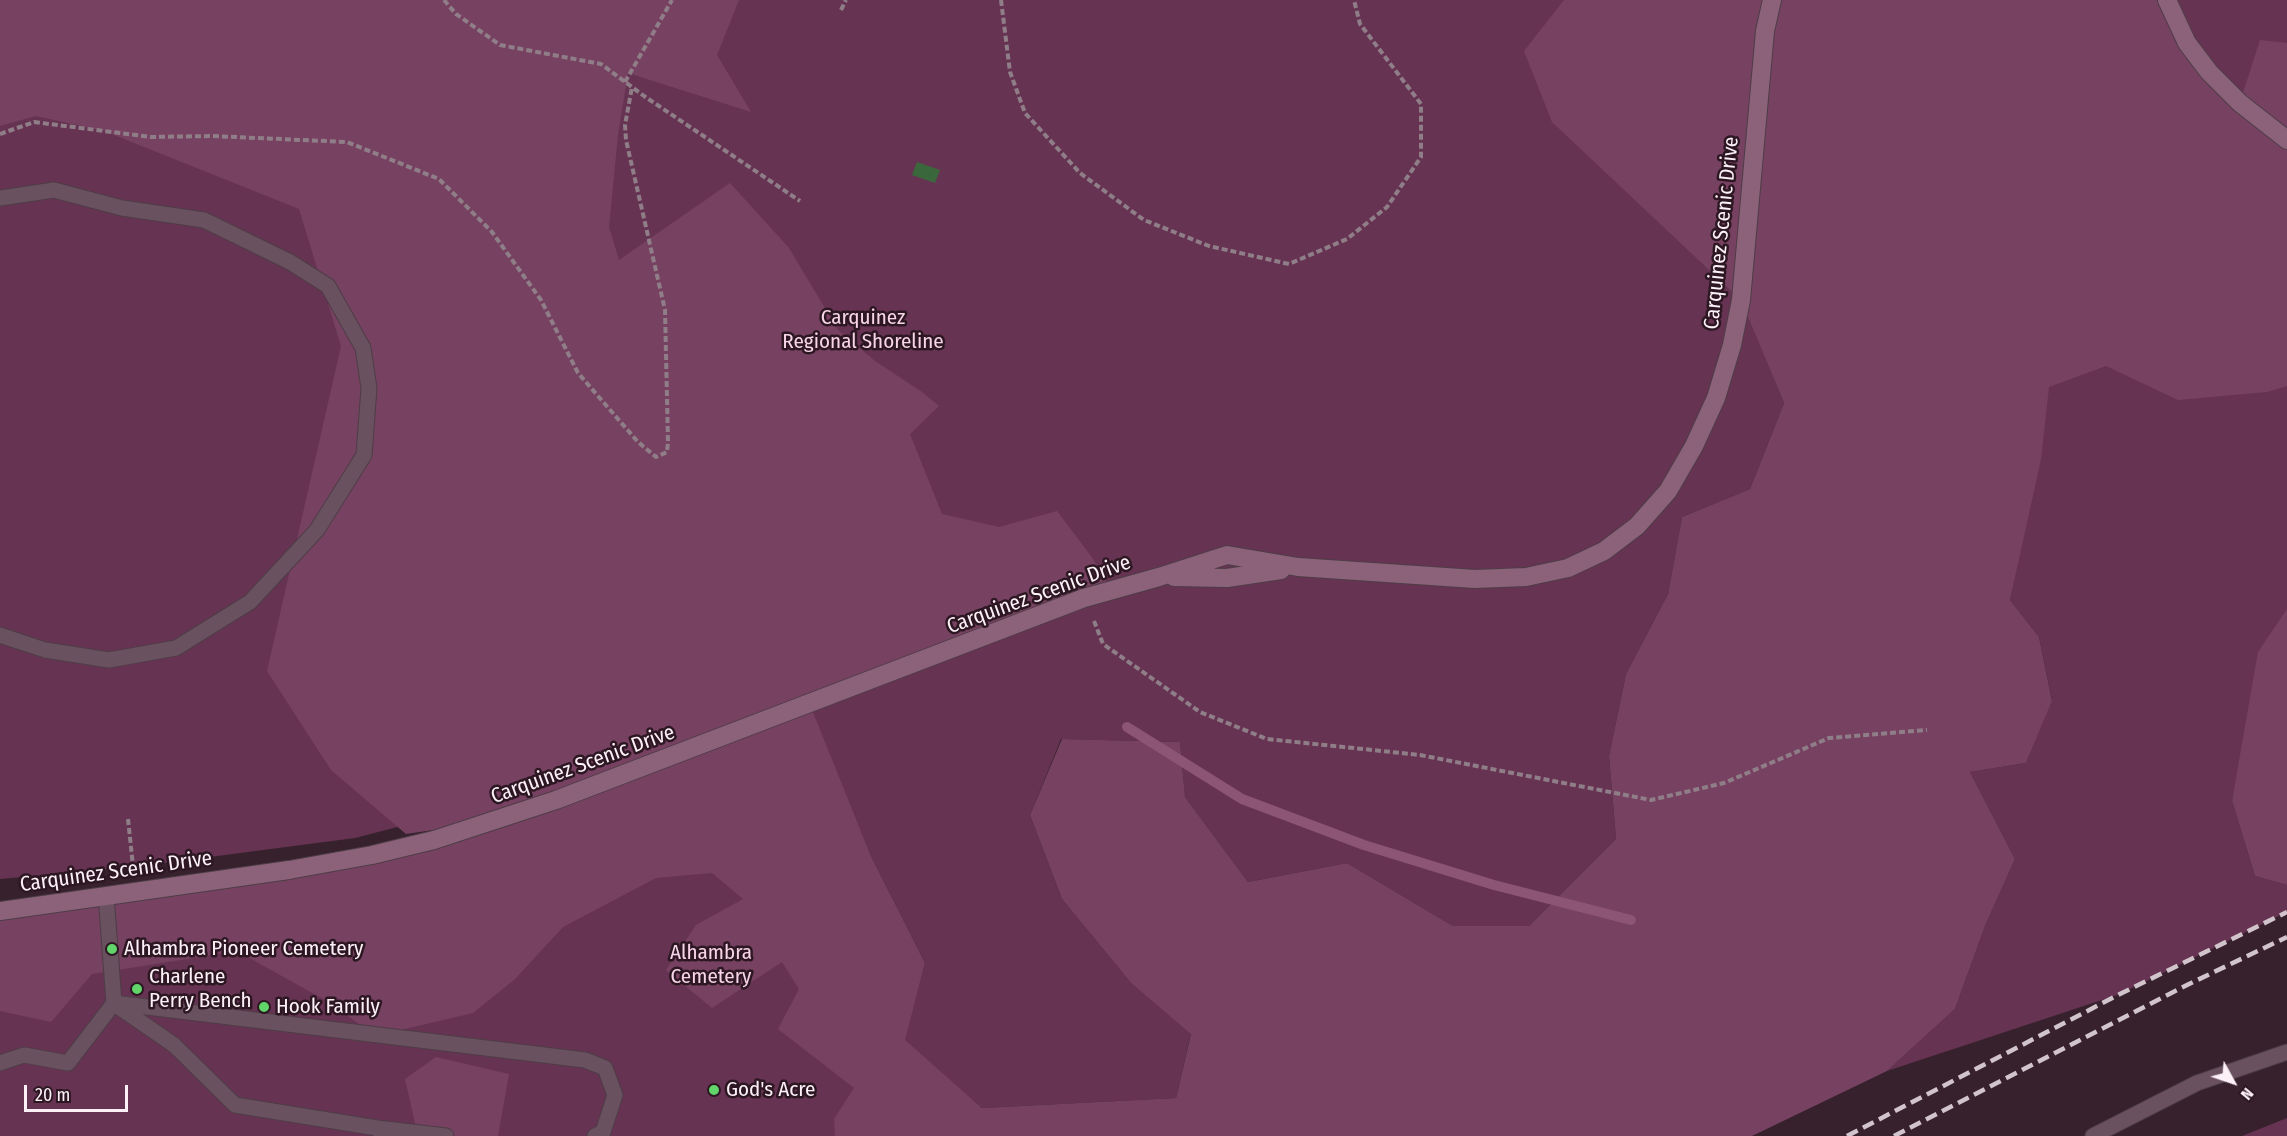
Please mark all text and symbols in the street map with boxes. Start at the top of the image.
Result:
street label: Carquinez Scenic Drive [1699,135,1745,331]
park label: Carquinez Regional Shoreline [782,305,944,355]
street label: Carquinez Scenic Drive [944,550,1134,640]
street label: Carquinez Scenic Drive [488,720,678,810]
street label: Carquinez Scenic Drive [18,846,214,898]
place label: Alhambra Pioneer Cemetery [124,936,363,962]
park label: Alhambra Cemetery [670,940,752,990]
marker: Alhambra Pioneer Cemetery [105,942,119,956]
place label: Charlene Perry Bench [149,964,252,1014]
marker: Charlene Perry Bench [130,982,144,996]
place label: Hook Family [276,994,380,1020]
marker: Hook Family [257,1000,271,1014]
north arrow [2203,1052,2263,1112]
scale bar [27,1073,130,1111]
place label: God's Acre [726,1077,815,1103]
marker: God's Acre [707,1083,721,1097]
text: 20 m [35,1084,70,1106]
text: N [2237,1084,2258,1104]

